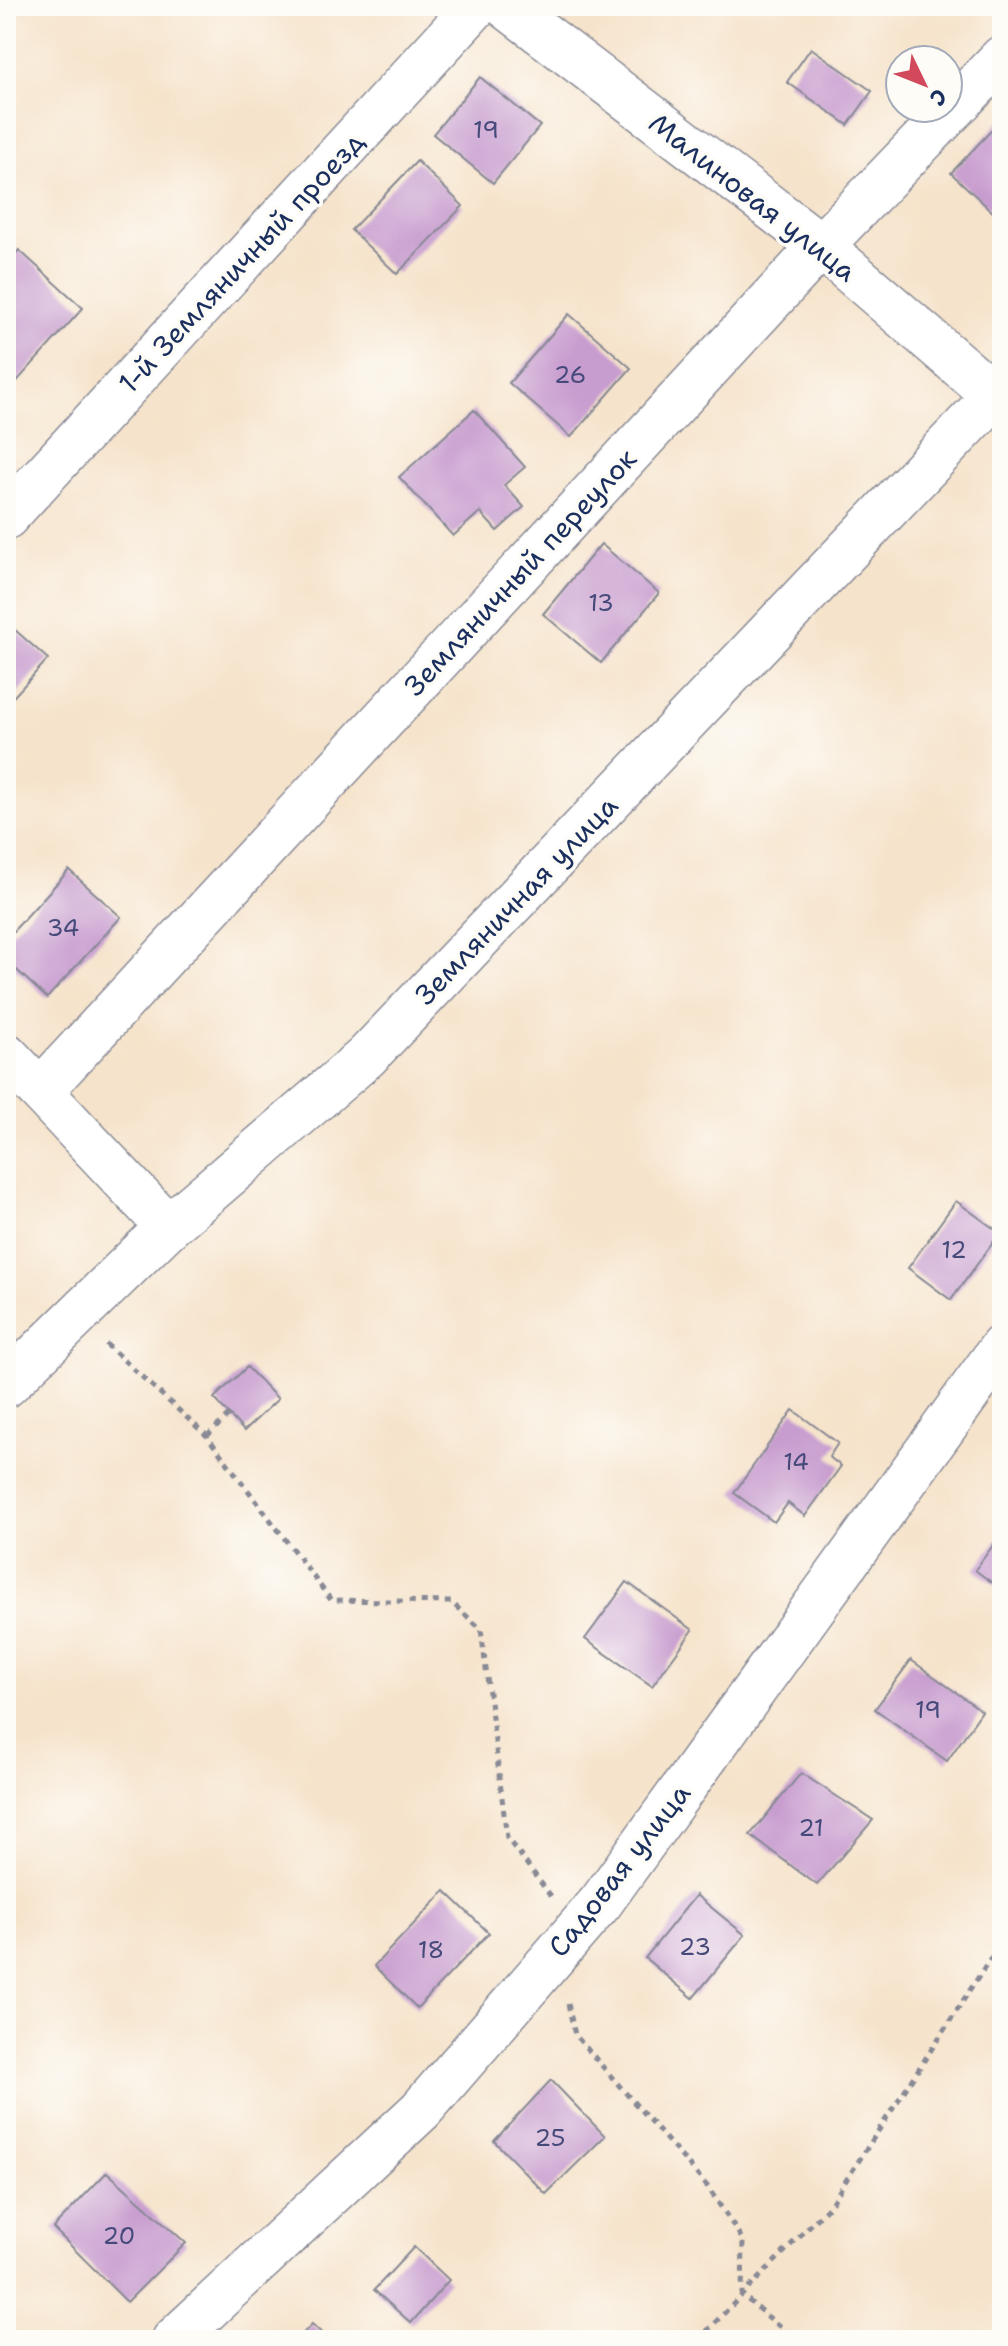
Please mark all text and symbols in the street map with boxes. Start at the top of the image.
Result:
north arrow [884,44,964,124]
text: С [923,82,953,112]
street label: Малиновая улица [641,104,865,290]
house number: 19 [473,114,499,146]
street label: 1-й Земляничный проезд [110,123,373,401]
house number: 26 [554,359,586,391]
street label: Земляничный переулок [395,440,645,704]
house number: 13 [588,587,614,619]
street label: Земляничная улица [406,787,626,1013]
house number: 34 [47,912,79,944]
house number: 12 [941,1234,967,1266]
house number: 14 [783,1446,809,1478]
house number: 19 [915,1694,941,1726]
street label: Садовая улица [539,1775,699,1965]
house number: 21 [798,1812,824,1844]
house number: 23 [679,1931,711,1963]
house number: 18 [418,1934,444,1966]
house number: 25 [534,2122,566,2154]
house number: 20 [103,2220,135,2252]

